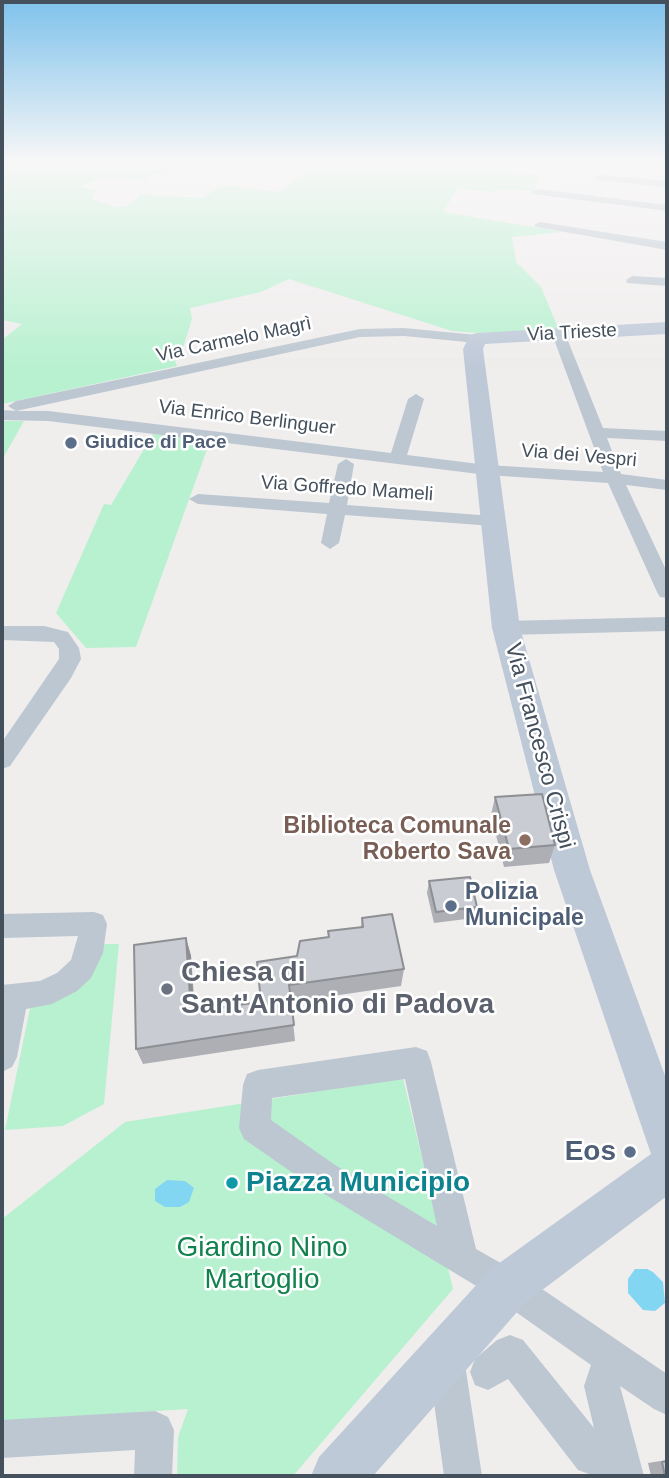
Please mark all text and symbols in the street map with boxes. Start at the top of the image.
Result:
street label: Via Carmelo Magrì [154,312,314,368]
street label: Via Trieste [527,319,617,347]
street label: Via Enrico Berlinguer [157,396,337,440]
place label: Giudice di Pace [85,432,226,454]
marker: Giudice di Pace [63,435,79,451]
street label: Via dei Vespri [520,440,638,472]
street label: Via Goffredo Mameli [260,472,434,506]
street label: Via Francesco Crispi [498,640,580,852]
place label: Biblioteca Comunale Roberto Sava [284,813,511,867]
marker: Biblioteca Comunale Roberto Sava [517,832,533,848]
place label: Polizia Municipale [465,879,584,933]
marker: Polizia Municipale [443,898,459,914]
place label: Chiesa di Sant'Antonio di Padova [181,956,494,1022]
marker: Chiesa di Sant'Antonio di Padova [159,981,175,997]
place label: Eos [565,1135,616,1169]
marker: Eos [622,1144,638,1160]
place label: Piazza Municipio [246,1166,470,1200]
marker: Piazza Municipio [224,1175,240,1191]
park label: Giardino Nino Martoglio [176,1231,348,1297]

